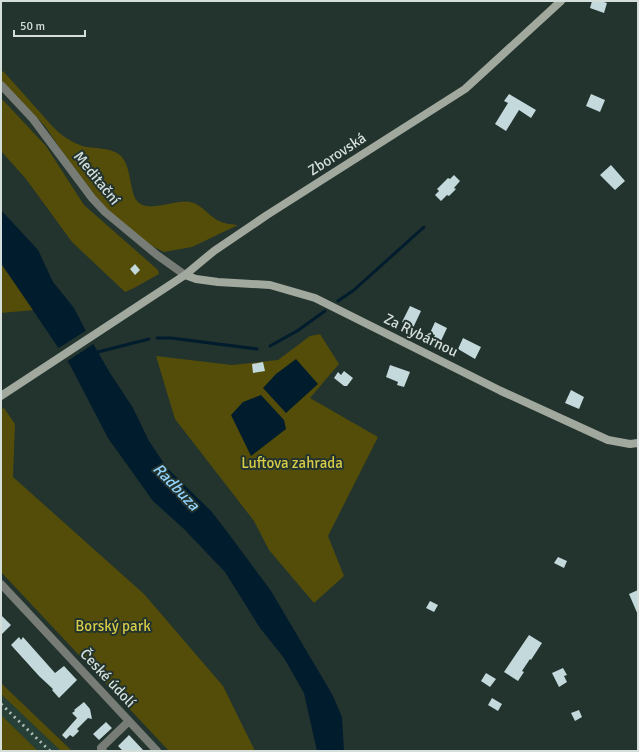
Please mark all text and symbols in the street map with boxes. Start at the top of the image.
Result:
scale bar [14,12,85,38]
text: 50 m [20,19,45,34]
street label: Zborovská [305,129,369,179]
street label: Meditační [70,148,124,208]
street label: Za Rybárnou [381,309,461,361]
park label: Luftova zahrada [241,454,343,472]
water label: Radbuza [148,459,204,516]
park label: Borský park [75,617,151,635]
street label: České údolí [76,644,140,711]

